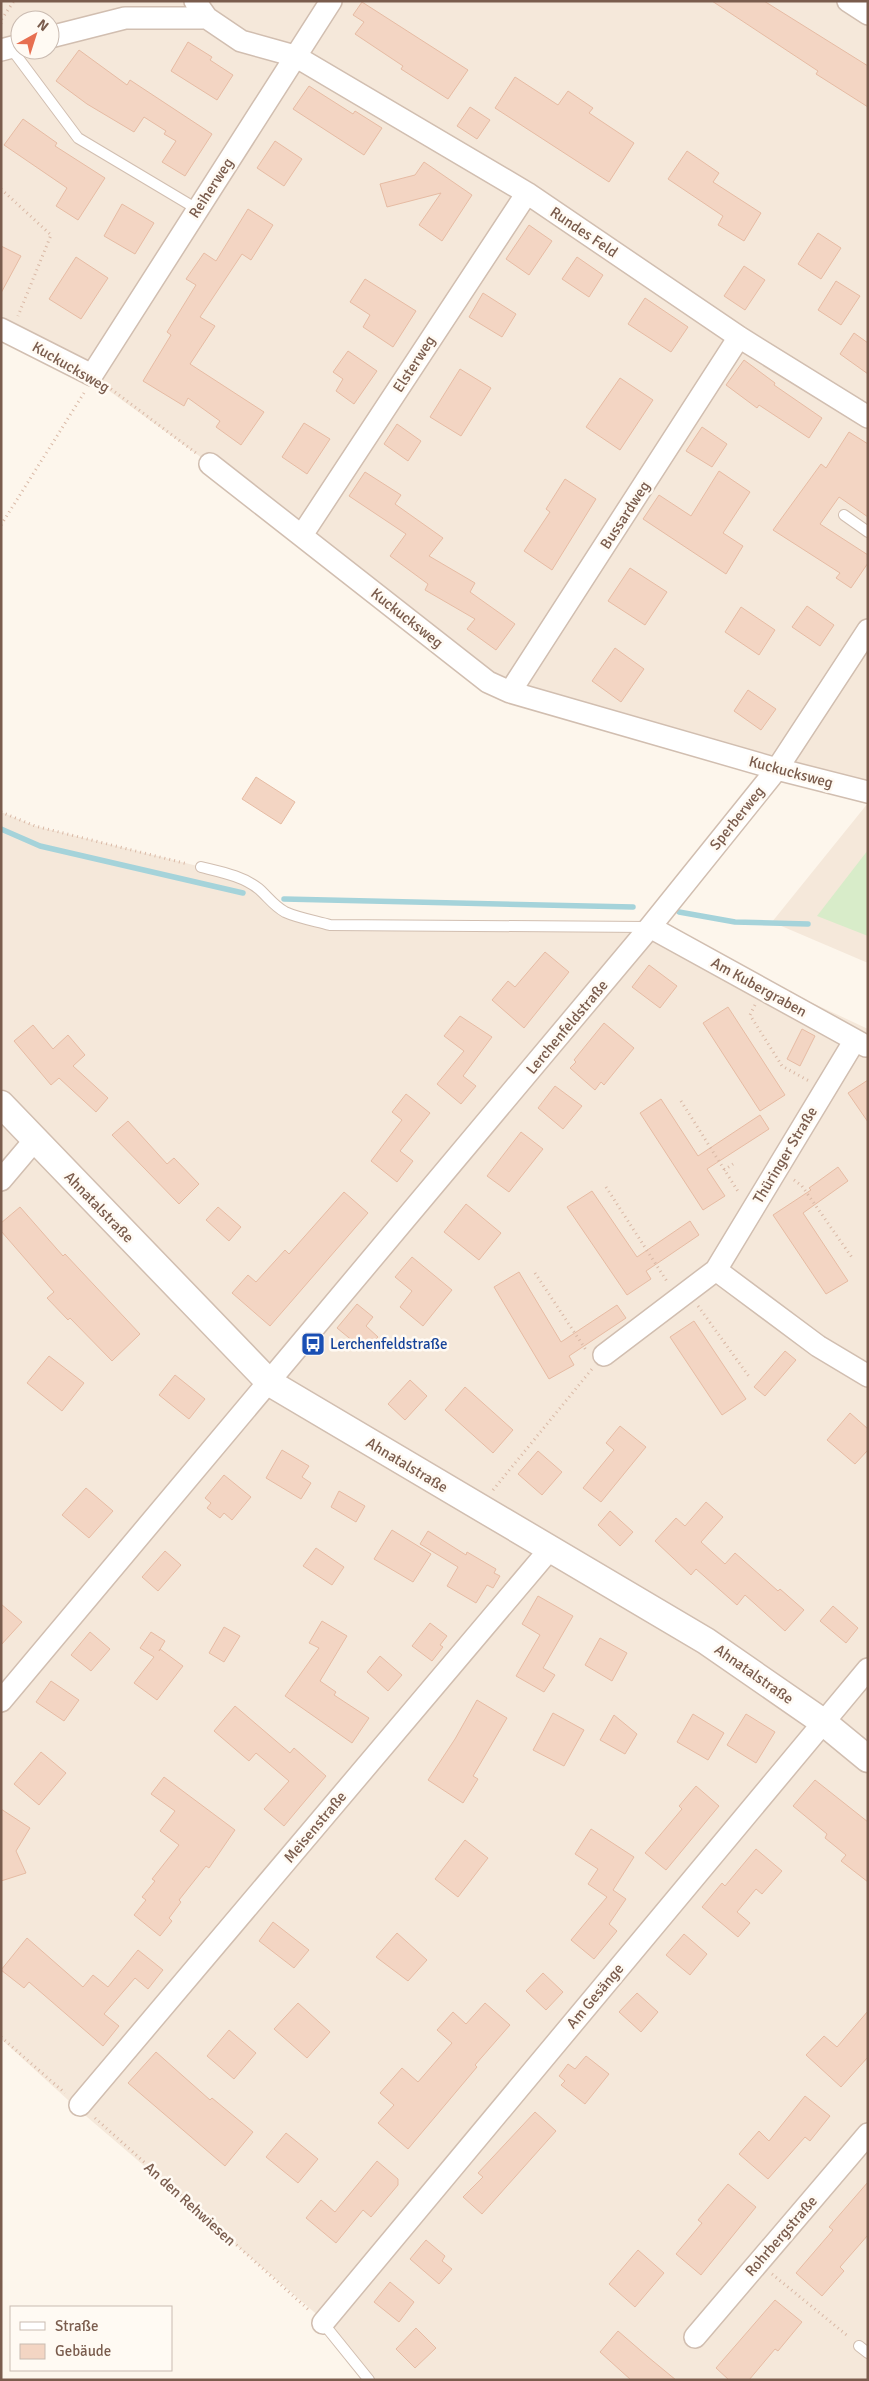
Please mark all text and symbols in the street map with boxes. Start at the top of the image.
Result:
north arrow [10,10,60,60]
text: N [34,16,52,35]
street label: Reiherweg [185,155,237,221]
street label: Rundes Feld [547,203,621,261]
street label: Elsterweg [389,332,439,396]
street label: Kuckucksweg [29,338,113,396]
street label: Bussardweg [596,478,654,552]
street label: Kuckucksweg [367,584,447,652]
street label: Kuckucksweg [747,752,835,792]
street label: Sperberweg [706,782,768,853]
street label: Am Kubergraben [708,953,810,1021]
street label: Lerchenfeldstraße [522,976,612,1078]
street label: Thüringer Straße [749,1103,821,1207]
street label: Ahnatalstraße [61,1168,137,1246]
bus stop icon: Lerchenfeldstraße [300,1331,326,1357]
place label: Lerchenfeldstraße [330,1335,448,1353]
street label: Ahnatalstraße [363,1434,451,1496]
street label: Ahnatalstraße [711,1640,797,1708]
street label: Meisenstraße [280,1788,350,1866]
street label: Am Gesänge [563,1960,627,2032]
street label: An den Rehwiesen [141,2158,239,2250]
street label: Rohrbergstraße [741,2192,821,2280]
legend [10,2306,172,2371]
text: Straße [55,2317,99,2335]
text: Gebäude [55,2342,111,2360]

